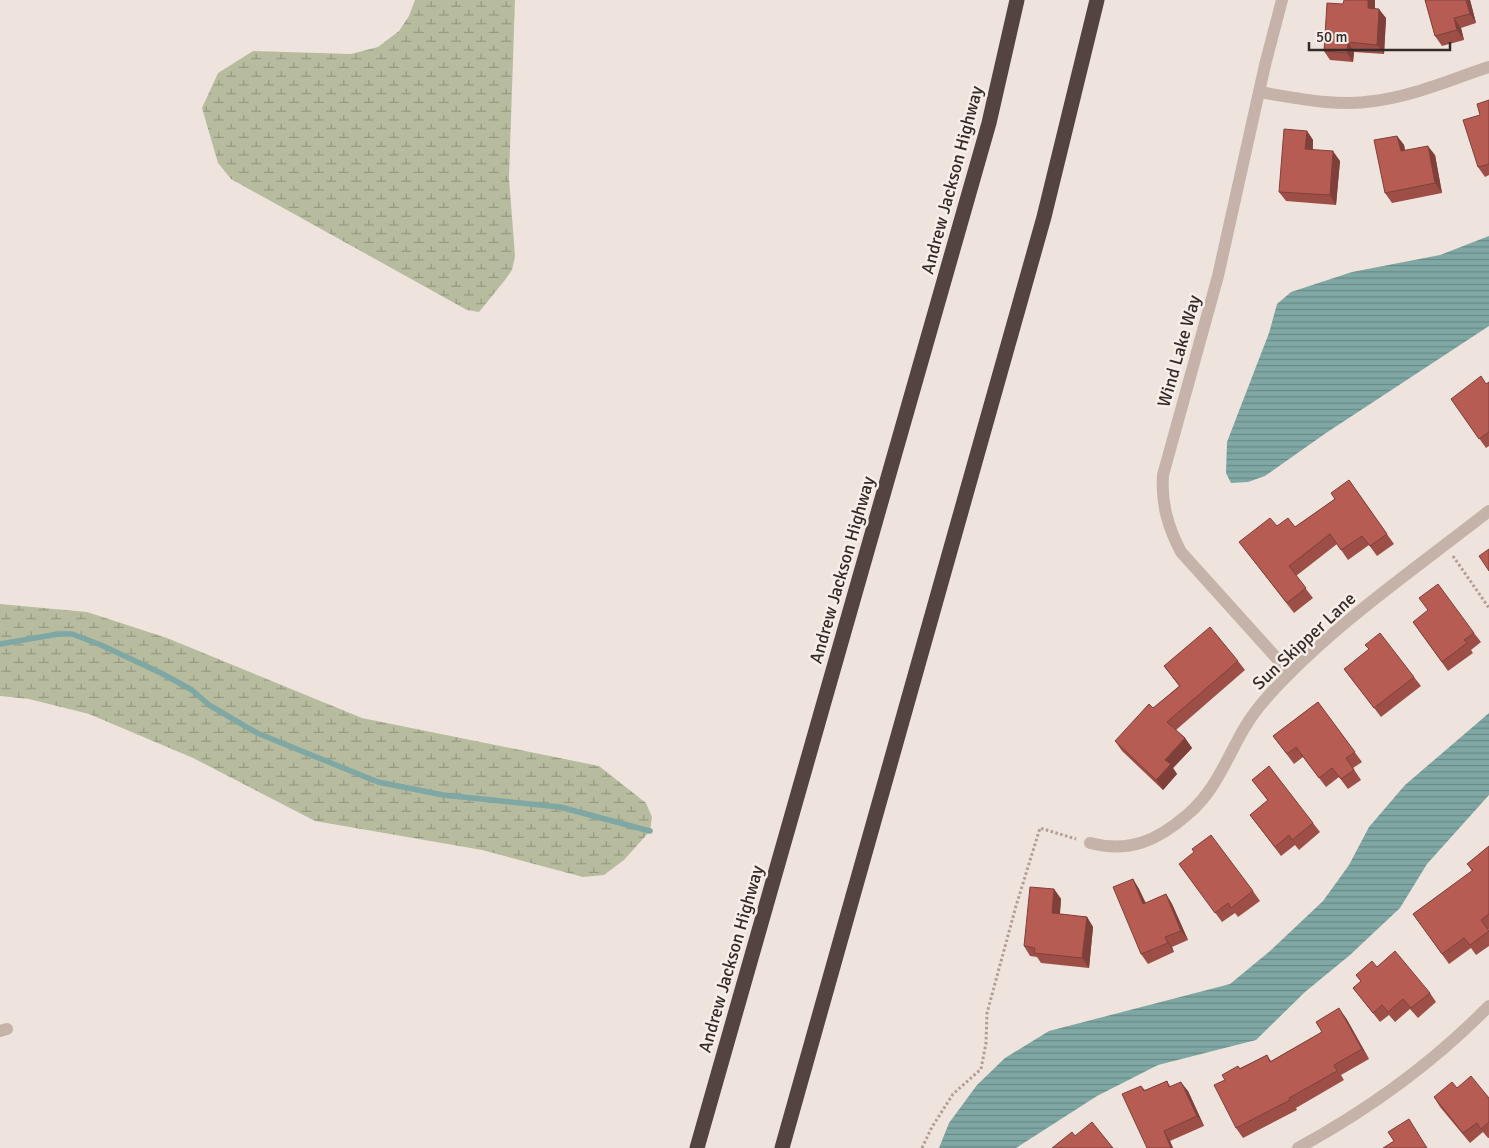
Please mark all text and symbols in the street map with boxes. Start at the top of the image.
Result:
scale bar [1309,20,1450,52]
text: 50 m [1316,28,1347,46]
street label: Andrew Jackson Highway [916,83,988,276]
street label: Wind Lake Way [1153,292,1206,410]
street label: Andrew Jackson Highway [805,473,879,666]
street label: Sun Skipper Lane [1248,588,1360,694]
street label: Andrew Jackson Highway [694,862,768,1055]

